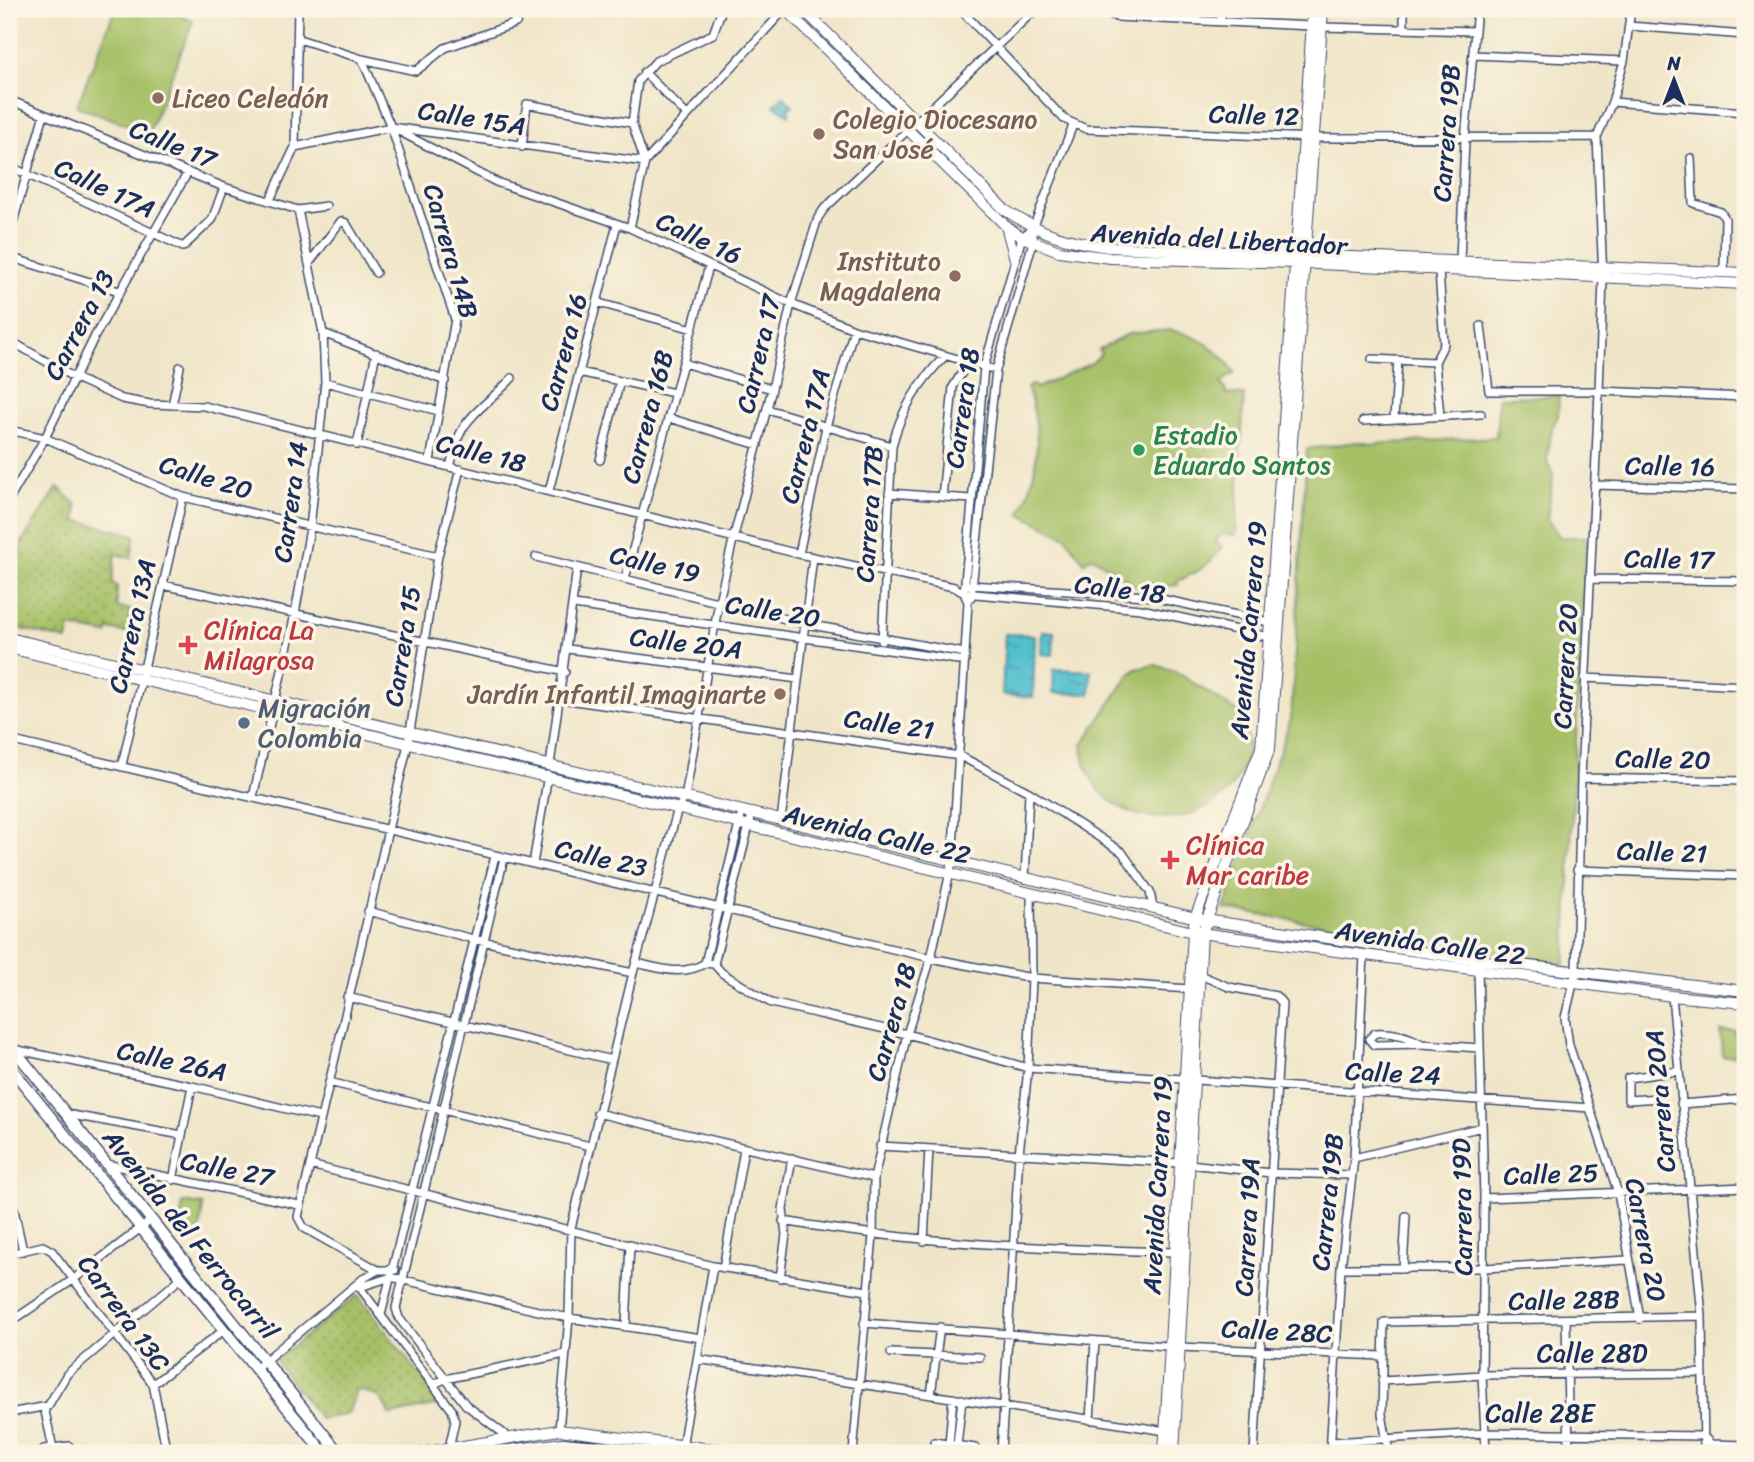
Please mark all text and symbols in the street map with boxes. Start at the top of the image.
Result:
north arrow [1638,46,1708,116]
text: N [1666,47,1681,80]
street label: Carrera 19B [1418,63,1474,203]
place label: Liceo Celedón [172,75,328,121]
street label: Calle 15A [415,87,529,149]
marker: Liceo Celedón [150,90,166,106]
street label: Calle 12 [1208,90,1300,140]
place label: Colegio Diocesano San José [833,96,1038,172]
street label: Calle 17 [123,106,225,183]
marker: Colegio Diocesano San José [811,126,827,142]
street label: Calle 17A [47,144,163,232]
street label: Carrera 14B [410,178,492,324]
street label: Calle 16 [648,198,750,278]
street label: Avenida del Libertador [1089,209,1350,269]
place label: Instituto Magdalena [820,238,941,314]
street label: Carrera 13 [31,261,127,389]
marker: Instituto Magdalena [947,268,963,284]
street label: Carrera 16 [525,288,601,416]
street label: Carrera 17 [722,288,794,418]
street label: Carrera 18 [931,344,993,471]
street label: Carrera 16B [607,345,687,489]
street label: Carrera 17A [766,364,844,508]
place label: Estadio Eduardo Santos [1153,412,1331,488]
street label: Calle 18 [431,420,531,486]
street label: Carrera 14 [259,438,321,566]
street label: Calle 20 [154,441,258,513]
marker: Estadio Eduardo Santos [1131,442,1147,458]
street label: Calle 16 [1625,442,1715,490]
street label: Carrera 17B [841,444,897,584]
street label: Avenida Carrera 19 [1215,519,1280,742]
street label: Calle 19 [605,531,705,597]
street label: Calle 17 [1623,535,1717,583]
street label: Carrera 13A [94,554,170,698]
street label: Calle 18 [1072,561,1168,617]
street label: Calle 20 [722,581,824,641]
street label: Carrera 15 [370,582,434,710]
street label: Carrera 20 [1539,602,1591,730]
place label: Clínica La Milagrosa [204,607,315,683]
street label: Calle 20A [627,613,745,673]
marker: Clínica La Milagrosa [178,635,198,655]
place label: Jardín Infantil Imaginarte [467,671,766,717]
place label: Migración Colombia [258,685,371,761]
marker: Jardín Infantil Imaginarte [772,686,788,702]
street label: Calle 21 [841,695,937,753]
marker: Migración Colombia [236,715,252,731]
street label: Calle 20 [1615,735,1711,783]
street label: Avenida Calle 22 [778,790,975,878]
place label: Clínica Mar caribe [1186,822,1309,898]
street label: Calle 23 [550,825,652,891]
street label: Calle 21 [1616,827,1708,877]
marker: Clínica Mar caribe [1160,850,1180,870]
street label: Avenida Calle 22 [1331,907,1528,979]
street label: Carrera 18 [852,957,930,1087]
street label: Calle 26A [113,1027,231,1095]
street label: Carrera 20A [1631,1028,1689,1174]
street label: Calle 24 [1344,1048,1442,1098]
street label: Avenida Carrera 19 [1128,1075,1186,1296]
street label: Avenida del Ferrocarril [90,1117,292,1351]
street label: Carrera 19B [1297,1131,1357,1273]
street label: Calle 27 [176,1137,280,1201]
street label: Carrera 19D [1438,1138,1486,1276]
street label: Calle 25 [1503,1149,1599,1199]
street label: Carrera 19A [1220,1157,1274,1297]
street label: Carrera 20 [1611,1174,1681,1306]
street label: Carrera 13C [65,1244,183,1382]
street label: Calle 28B [1508,1276,1620,1324]
street label: Calle 28C [1220,1305,1334,1357]
street label: Calle 28D [1537,1330,1648,1376]
street label: Calle 28E [1485,1390,1596,1436]

